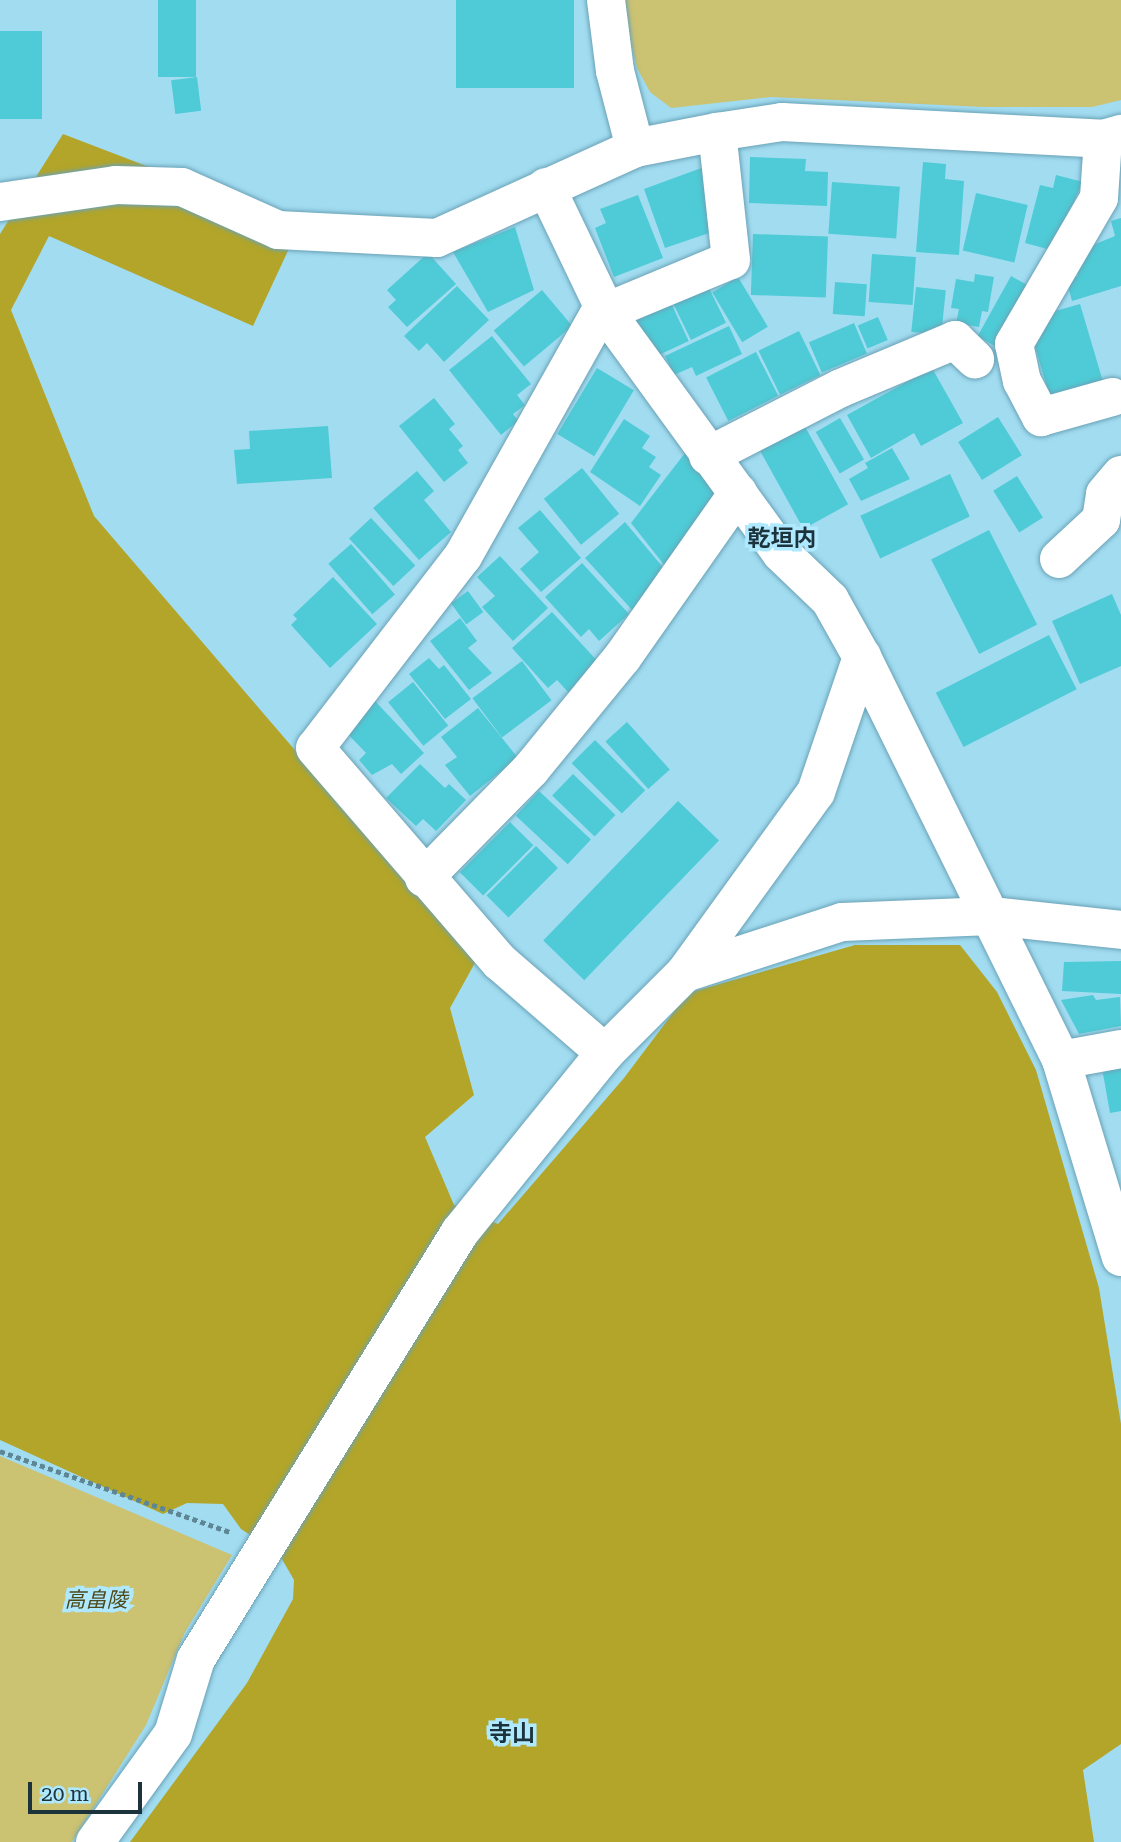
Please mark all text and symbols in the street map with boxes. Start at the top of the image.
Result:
district label: 乾垣内 [748,525,816,553]
park label: 高畠陵 [65,1587,127,1613]
district label: 寺山 [489,1720,535,1748]
scale bar [32,1769,145,1813]
text: 20 m [41,1782,89,1806]

